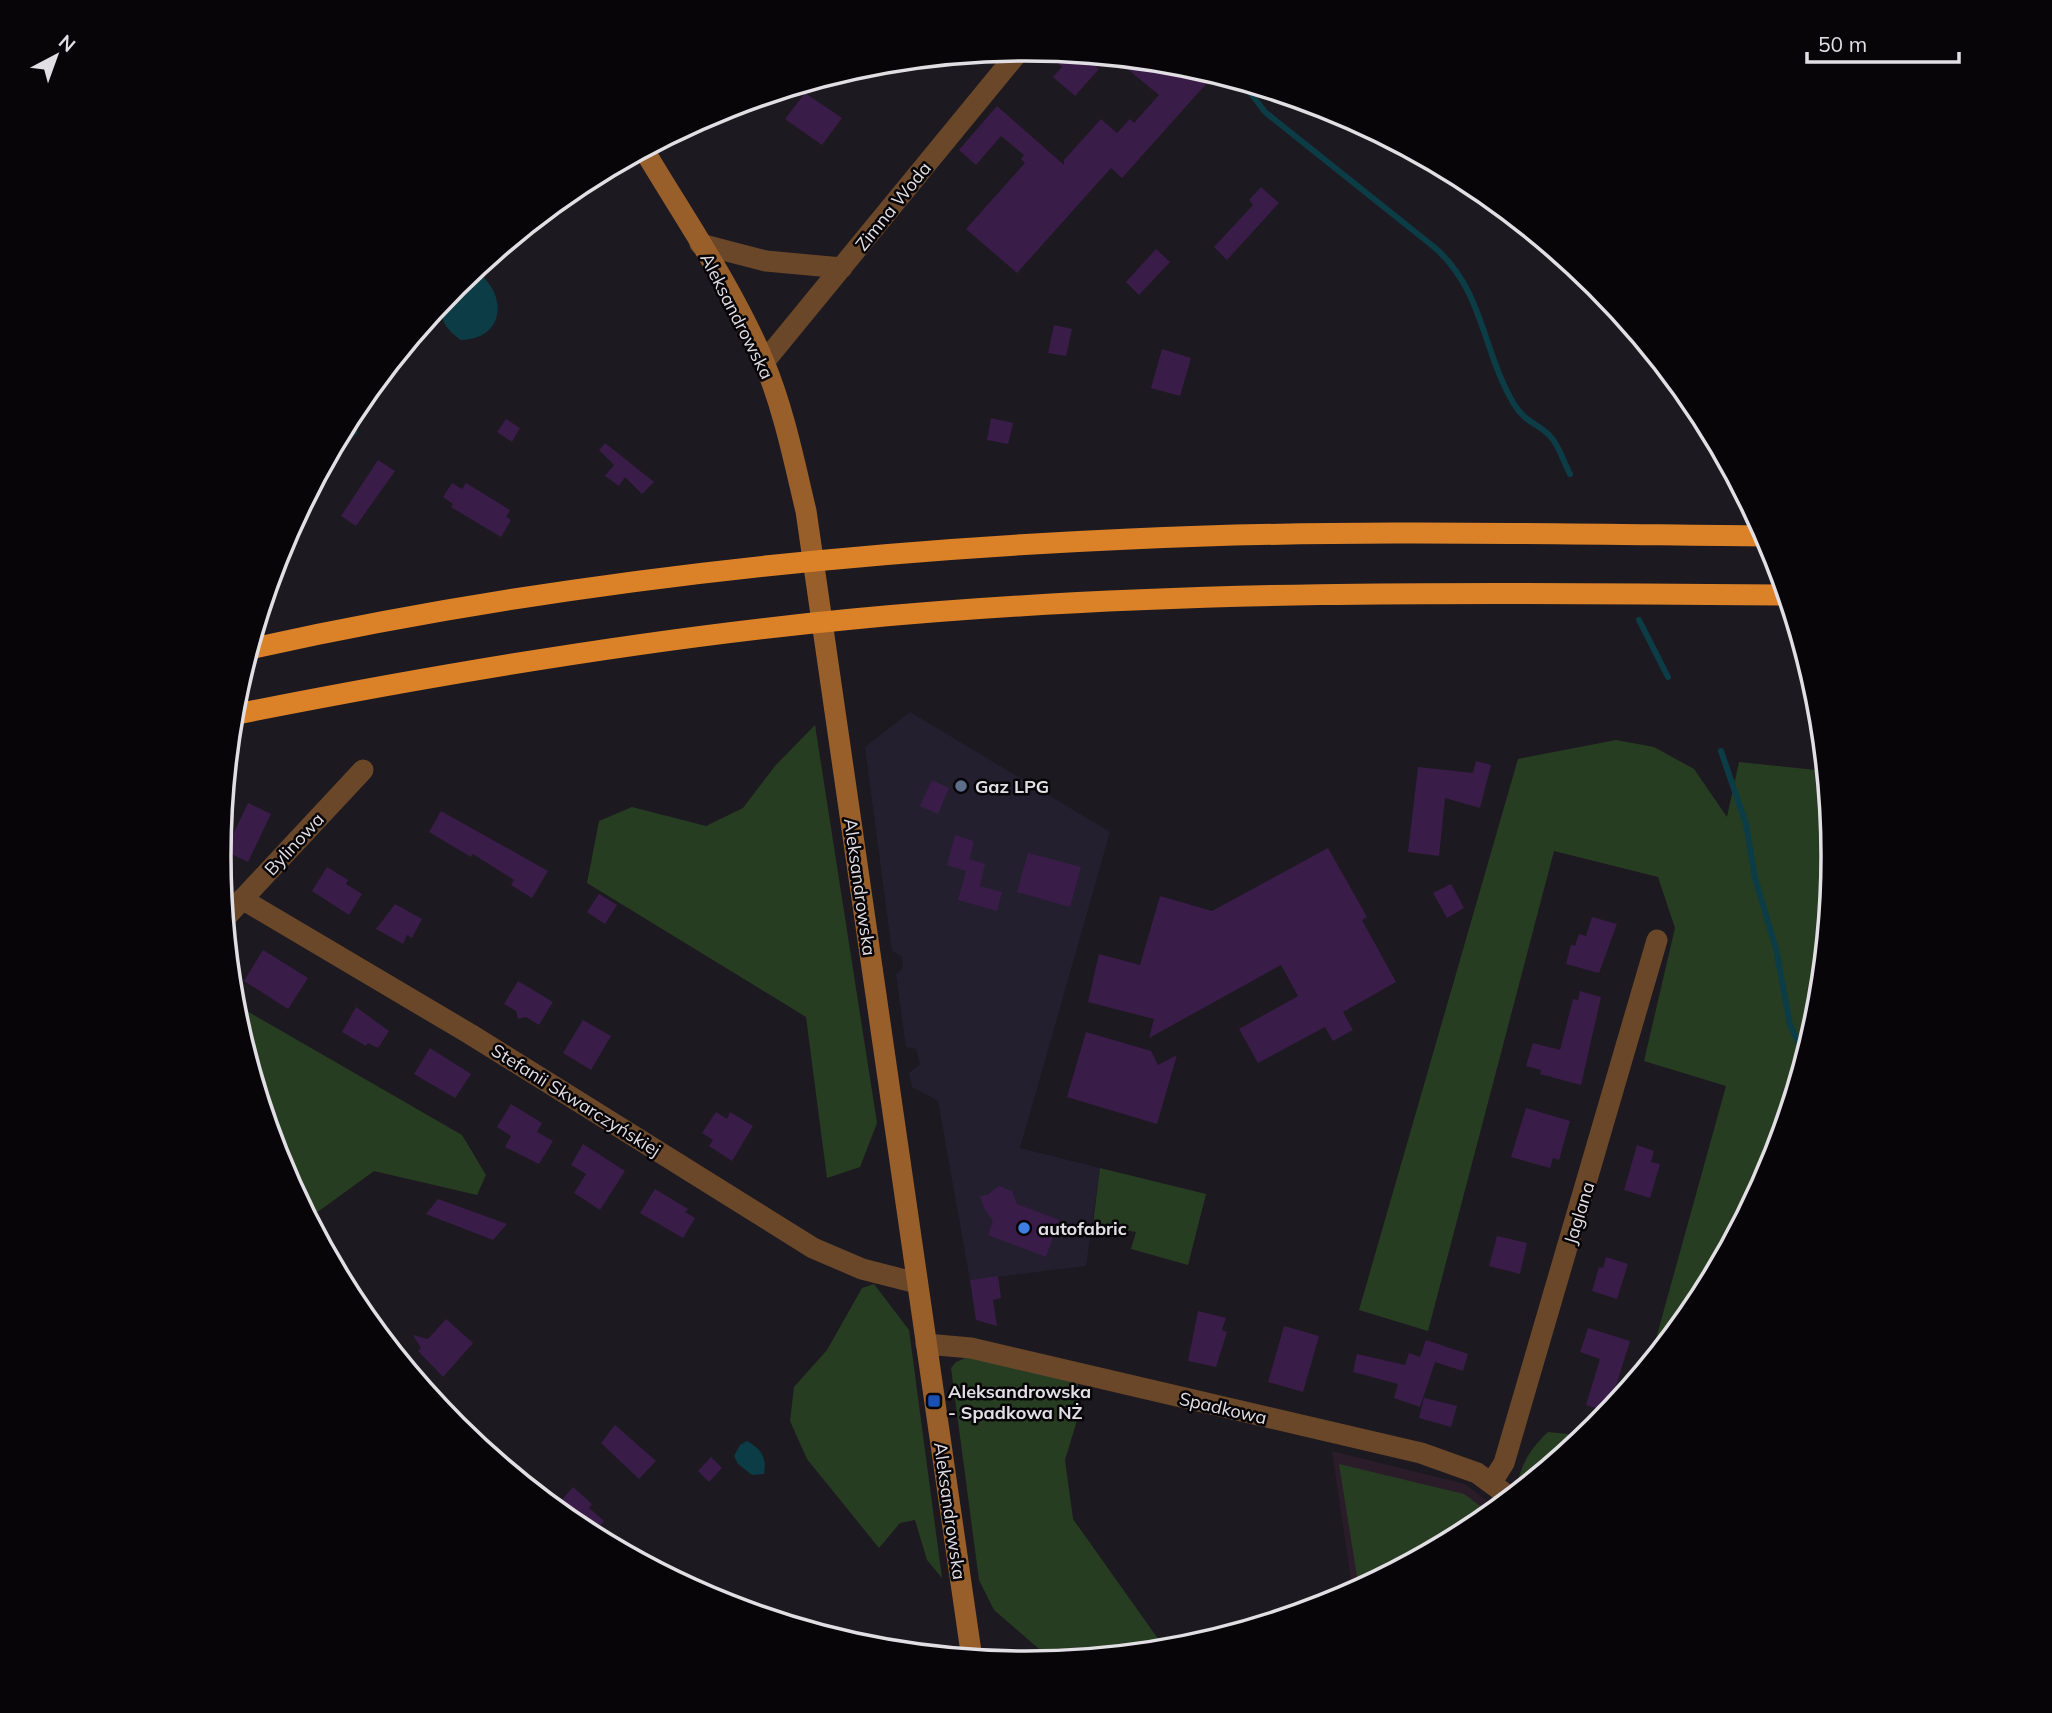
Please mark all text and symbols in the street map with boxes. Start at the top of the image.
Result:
north arrow [21,21,91,91]
scale bar [1807,21,1959,65]
text: N [54,29,80,57]
text: 50 m [1818,31,1867,57]
street label: Zimna Woda [850,157,936,255]
street label: Aleksandrowska [695,249,779,383]
place label: Gaz LPG [975,775,1049,798]
marker: Gaz LPG [953,778,969,794]
street label: Bylinowa [259,808,329,880]
street label: Aleksandrowska [839,817,881,957]
street label: Stefanii Skwarczyńskiej [487,1038,665,1162]
street label: Jaglana [1559,1179,1599,1247]
place label: autofabric [1038,1217,1127,1240]
marker: autofabric [1016,1220,1032,1236]
place label: Aleksandrowska - Spadkowa NŻ [948,1380,1091,1424]
street label: Spadkowa [1177,1387,1269,1429]
marker: Aleksandrowska - Spadkowa NŻ [926,1393,942,1409]
street label: Aleksandrowska [929,1441,971,1581]

